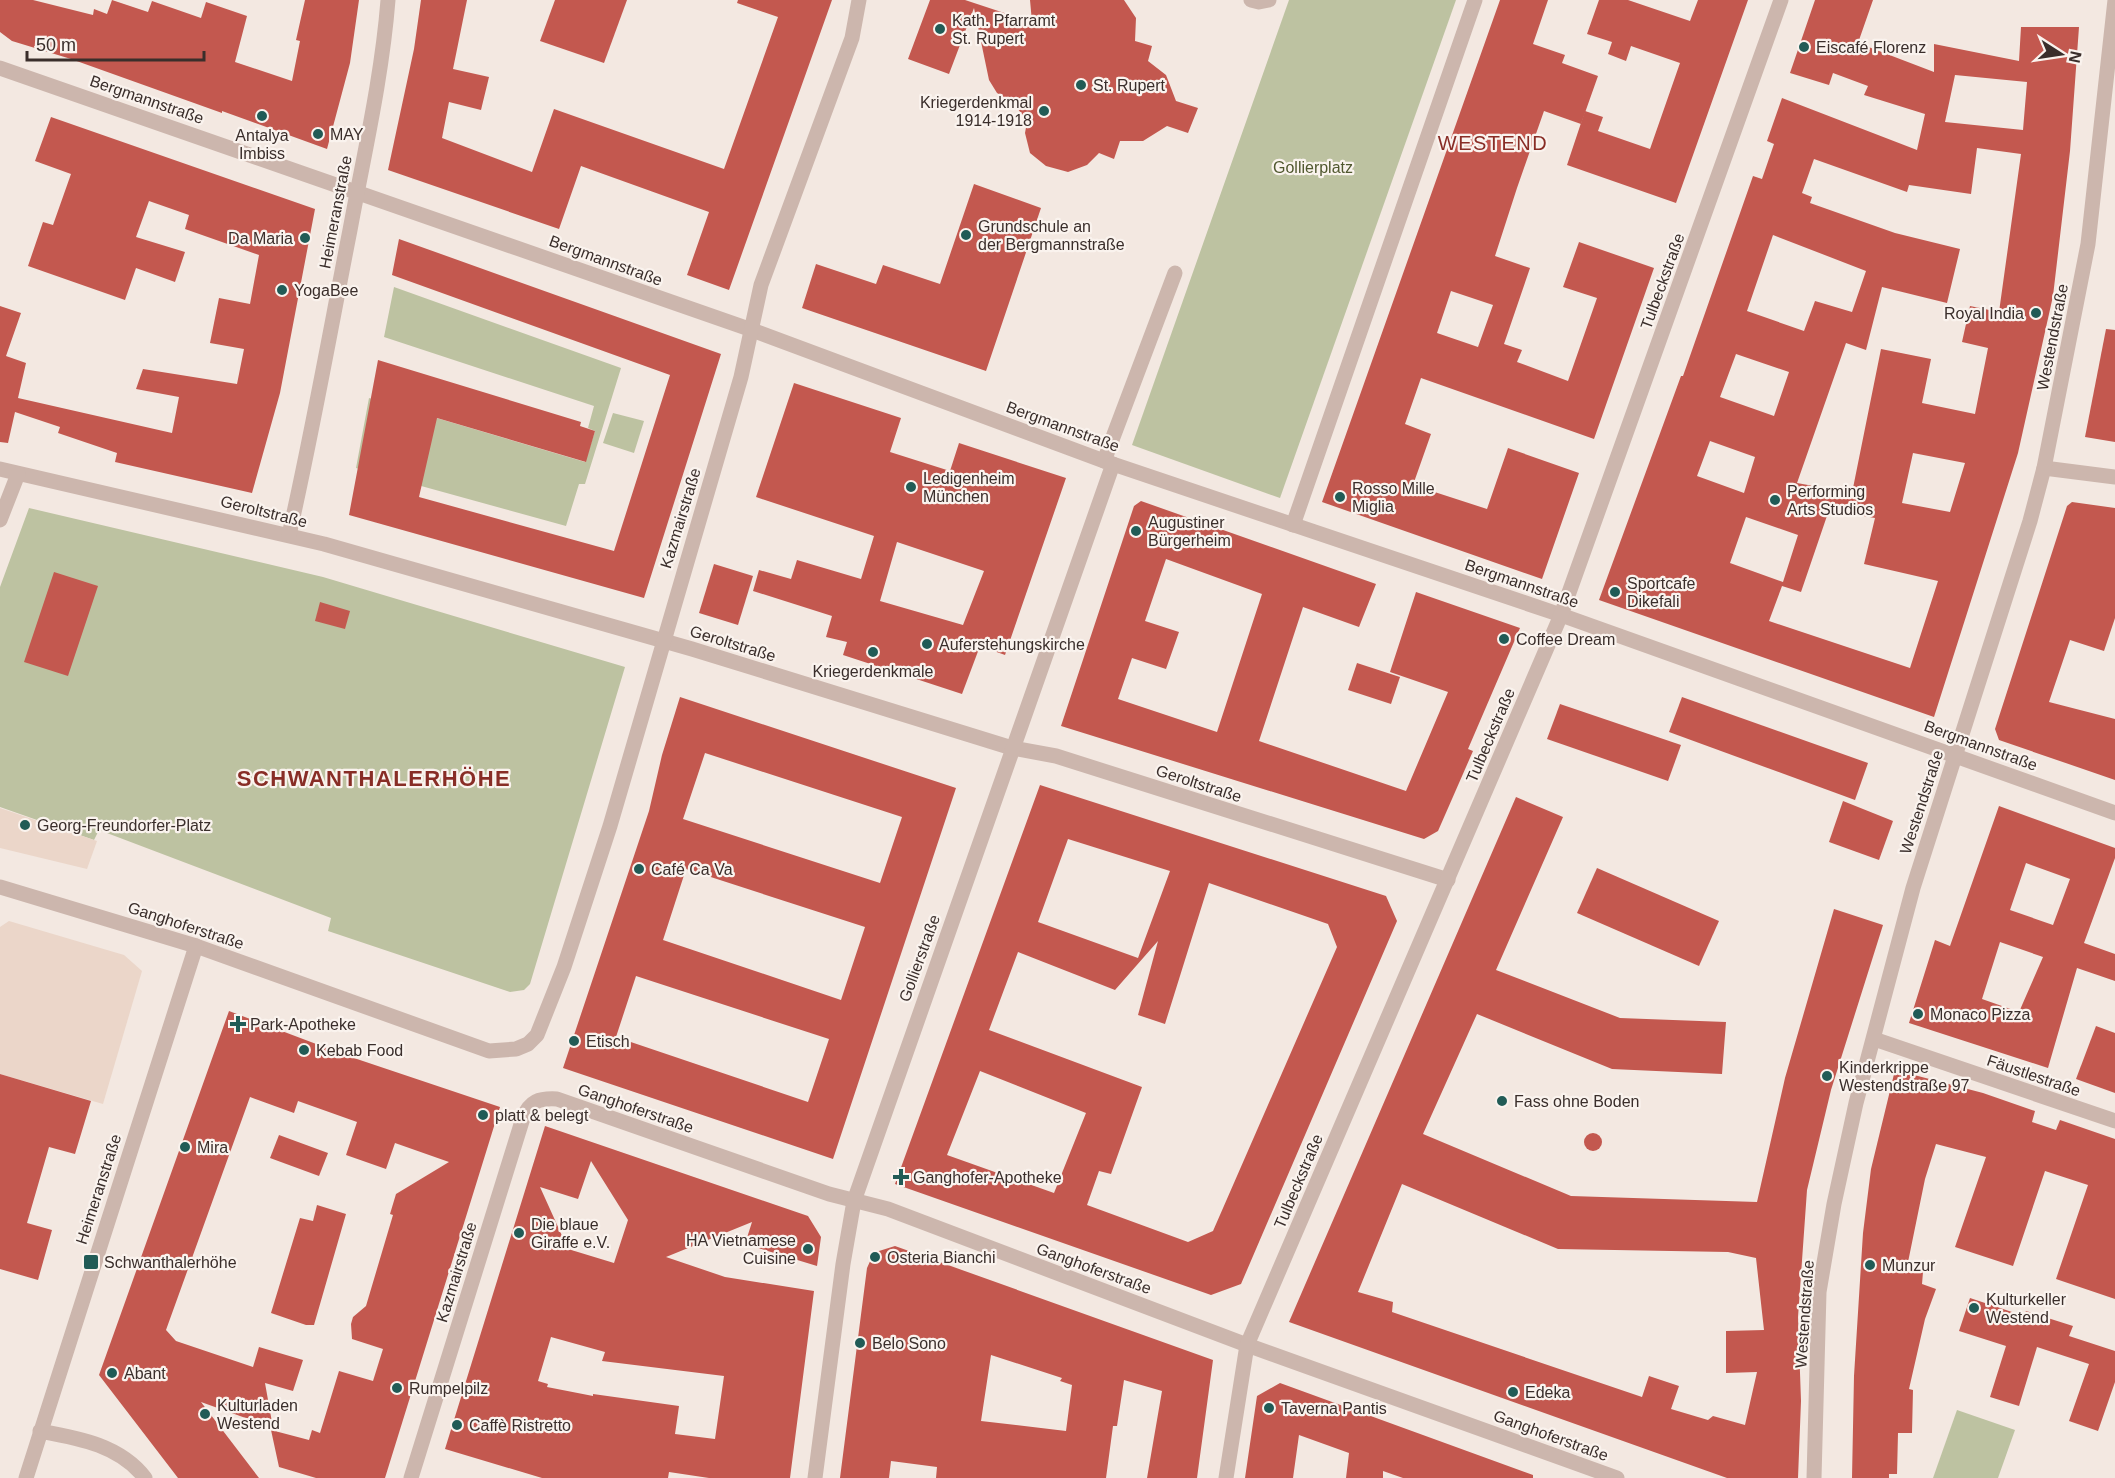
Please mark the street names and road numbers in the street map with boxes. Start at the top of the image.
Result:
street label: Bergmannstraße [88,72,206,127]
street label: Heimeranstraße [316,154,355,270]
street label: Tulbeckstraße [1637,231,1688,331]
street label: Bergmannstraße [547,232,665,289]
street label: Westendstraße [2034,282,2071,392]
street label: Bergmannstraße [1004,398,1122,455]
street label: Kazmairstraße [657,466,704,570]
street label: Geroltstraße [219,492,309,531]
street label: Bergmannstraße [1463,556,1581,611]
street label: Geroltstraße [688,622,778,665]
street label: Tulbeckstraße [1463,685,1518,785]
street label: Bergmannstraße [1922,717,2040,774]
street label: Westendstraße [1897,748,1946,856]
street label: Geroltstraße [1154,762,1244,805]
street label: Ganghoferstraße [126,899,246,952]
street label: Gollierstraße [896,912,943,1004]
street label: Fäustlestraße [1985,1052,2083,1099]
street label: Ganghoferstraße [576,1081,696,1136]
street label: Tulbeckstraße [1271,1131,1326,1231]
street label: Heimeranstraße [73,1132,124,1246]
street label: Kazmairstraße [433,1220,480,1324]
street label: Ganghoferstraße [1034,1240,1154,1297]
street label: Westendstraße [1792,1259,1817,1369]
street label: Ganghoferstraße [1491,1407,1611,1464]

